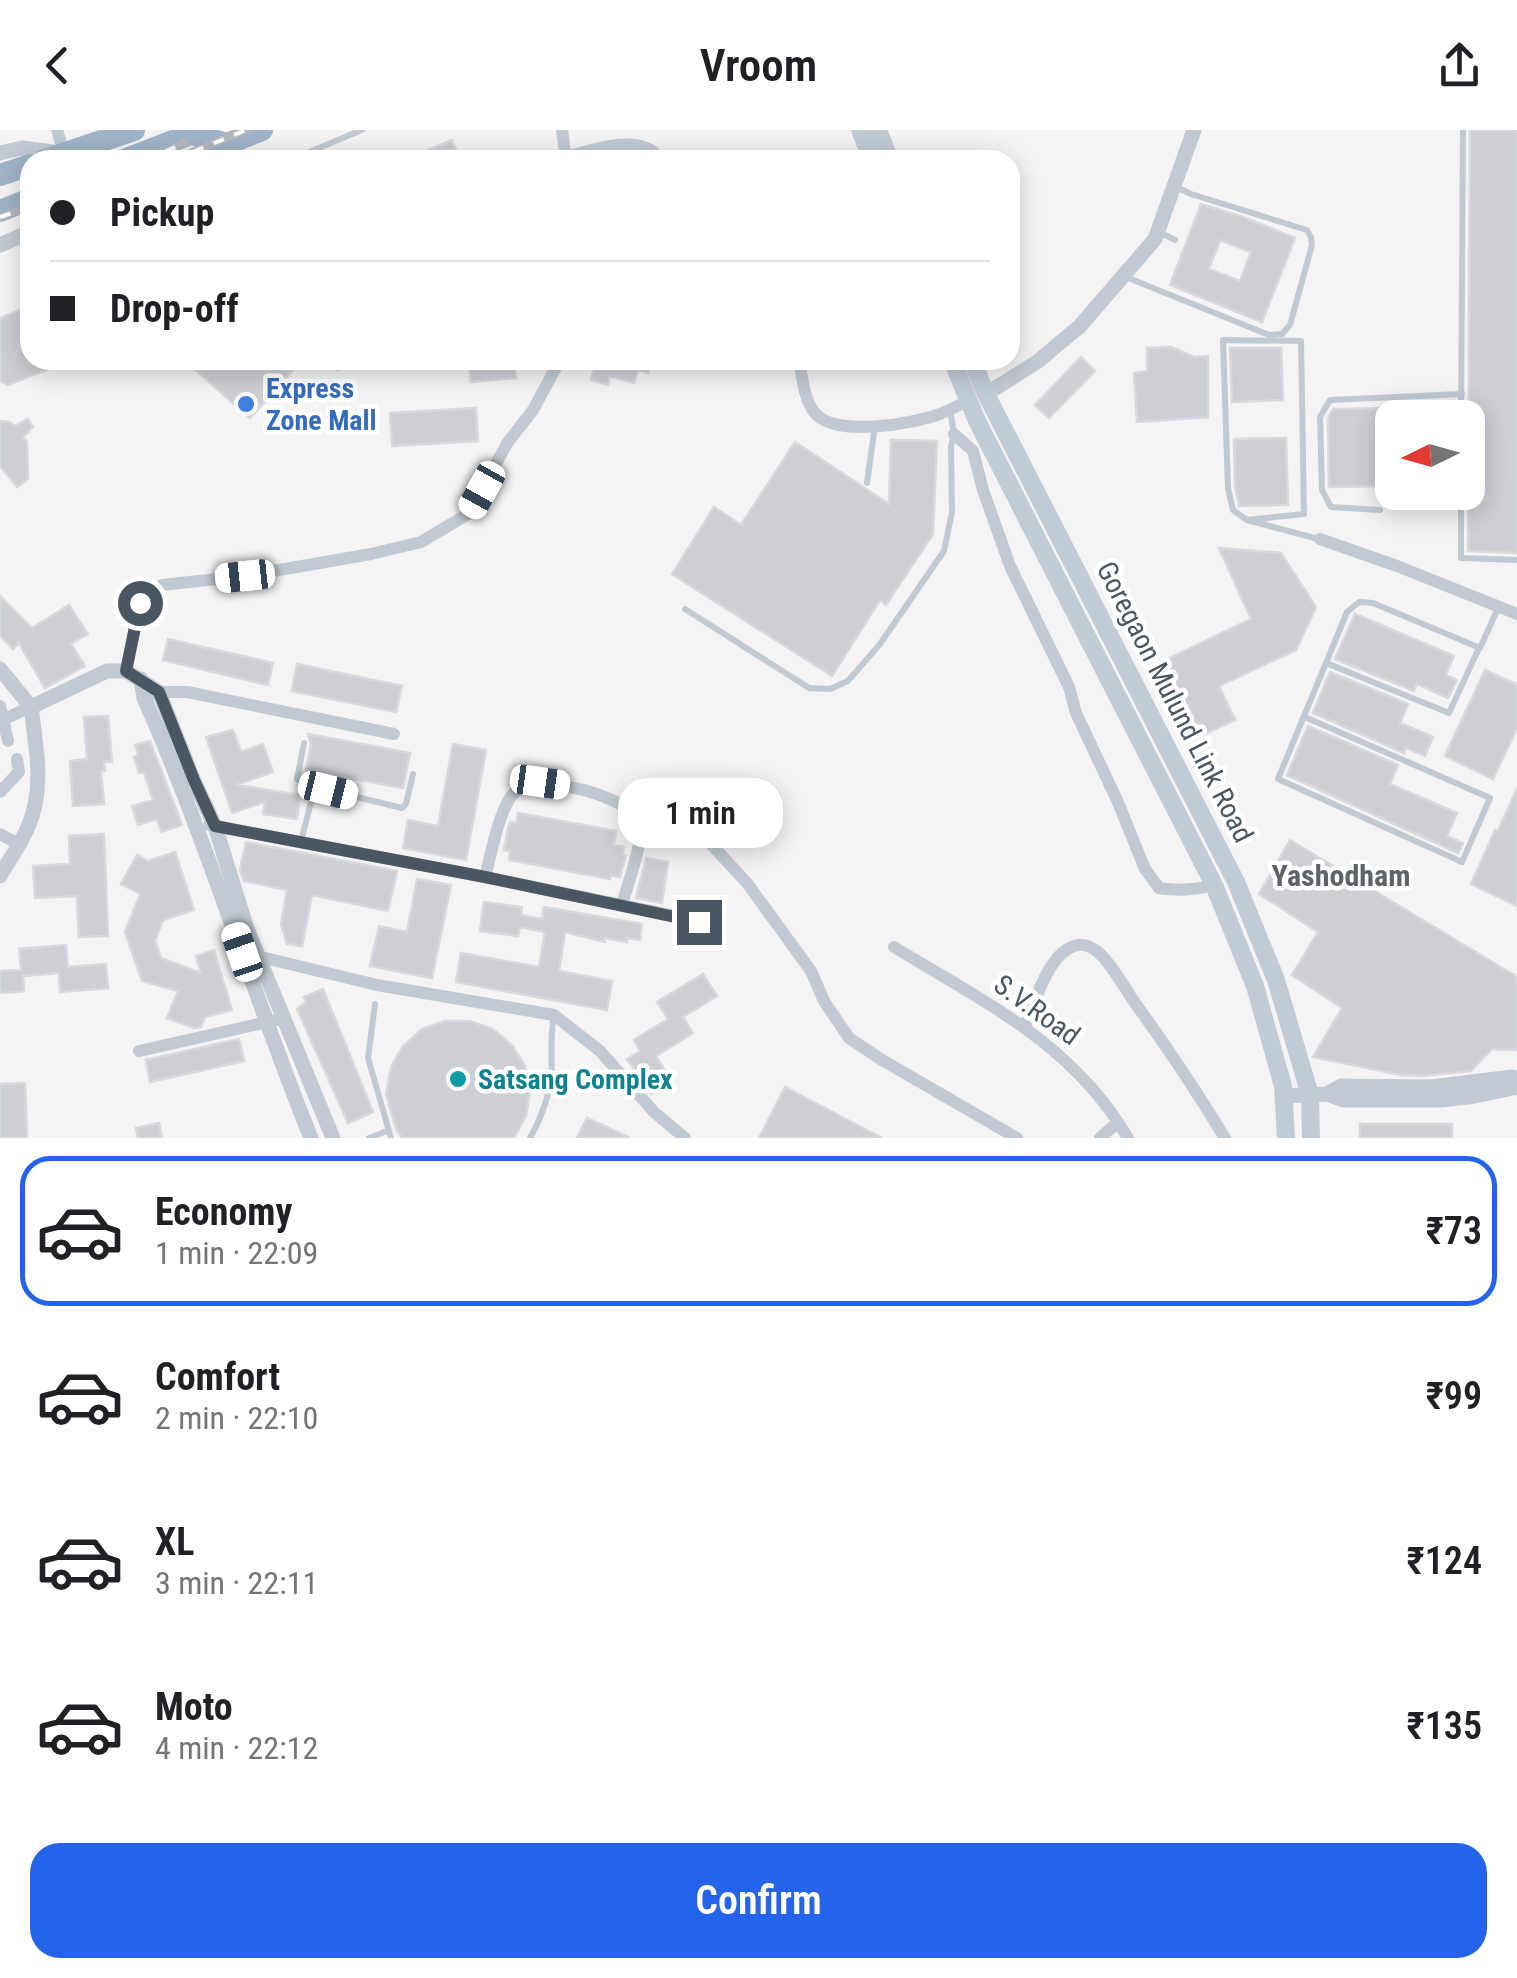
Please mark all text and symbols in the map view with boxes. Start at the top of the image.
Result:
icon: back [30,38,85,93]
icon: share [1432,38,1487,93]
text: Vroom [700,39,817,92]
text: Pickup [110,191,214,235]
text: Drop-off [110,287,239,331]
place label: Express Zone Mall [266,372,377,437]
marker: Express Zone Mall [235,393,257,415]
north arrow [1375,400,1485,510]
map controls [1375,400,1485,510]
car [454,456,510,524]
street label: Goregaon Mulund Link Road [1090,556,1260,848]
car [214,558,276,594]
route start [118,581,163,626]
car [508,763,572,801]
car [295,768,361,812]
callout: 1 min [616,777,782,847]
text: 1 min [665,794,736,832]
district label: Yashodham [1272,858,1410,893]
route end [677,900,722,945]
car [218,919,266,985]
street label: S.V.Road [988,968,1086,1052]
place label: Satsang Complex [478,1063,673,1096]
marker: Satsang Complex [447,1068,469,1090]
icon: car [35,1186,125,1276]
text: Economy [155,1190,292,1234]
text: ₹73 [1426,1209,1482,1253]
text: 1 min · 22:09 [155,1234,318,1272]
icon: car [35,1351,125,1441]
text: Comfort [155,1355,280,1399]
text: ₹99 [1426,1374,1482,1418]
text: 2 min · 22:10 [155,1399,318,1437]
icon: car [35,1516,125,1606]
text: XL [155,1520,194,1564]
text: ₹124 [1407,1539,1482,1583]
text: 3 min · 22:11 [155,1564,318,1602]
icon: car [35,1681,125,1771]
text: Moto [155,1685,233,1729]
text: ₹135 [1407,1704,1482,1748]
text: 4 min · 22:12 [155,1729,318,1767]
button: Confirm [30,1843,1487,1958]

